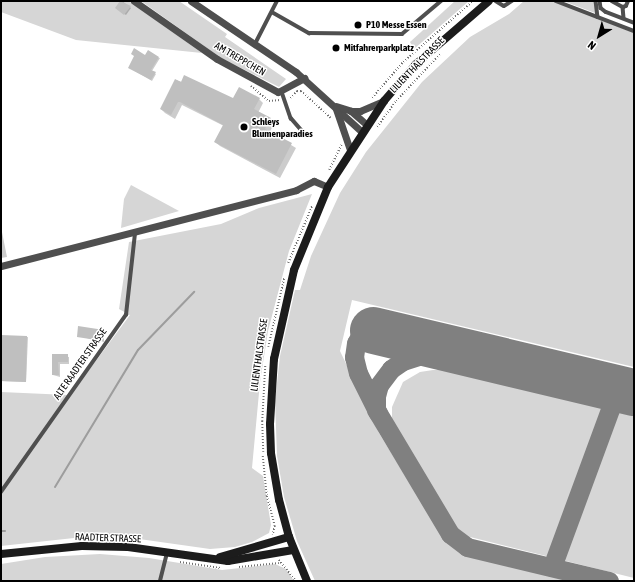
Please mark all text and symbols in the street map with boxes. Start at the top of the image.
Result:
north arrow [579,16,619,56]
place label: P10 Messe Essen [366,19,427,31]
marker: P10 Messe Essen [353,20,363,30]
street label: LILIENTHALSTRASSE [387,35,447,95]
text: N [586,39,598,52]
street label: AM TREPPCHEN [212,40,268,78]
place label: Mitfahrerparkplatz [344,42,414,54]
marker: Mitfahrerparkplatz [331,43,341,53]
place label: Schleys Blumenparadies [252,115,313,138]
marker: Schleys Blumenparadies [239,122,249,132]
street label: LILIENTHALSTRASSE [248,318,270,392]
street label: ALTE RAADTER STRASSE [51,326,109,402]
street label: RAADTER STRASSE [75,531,141,545]

